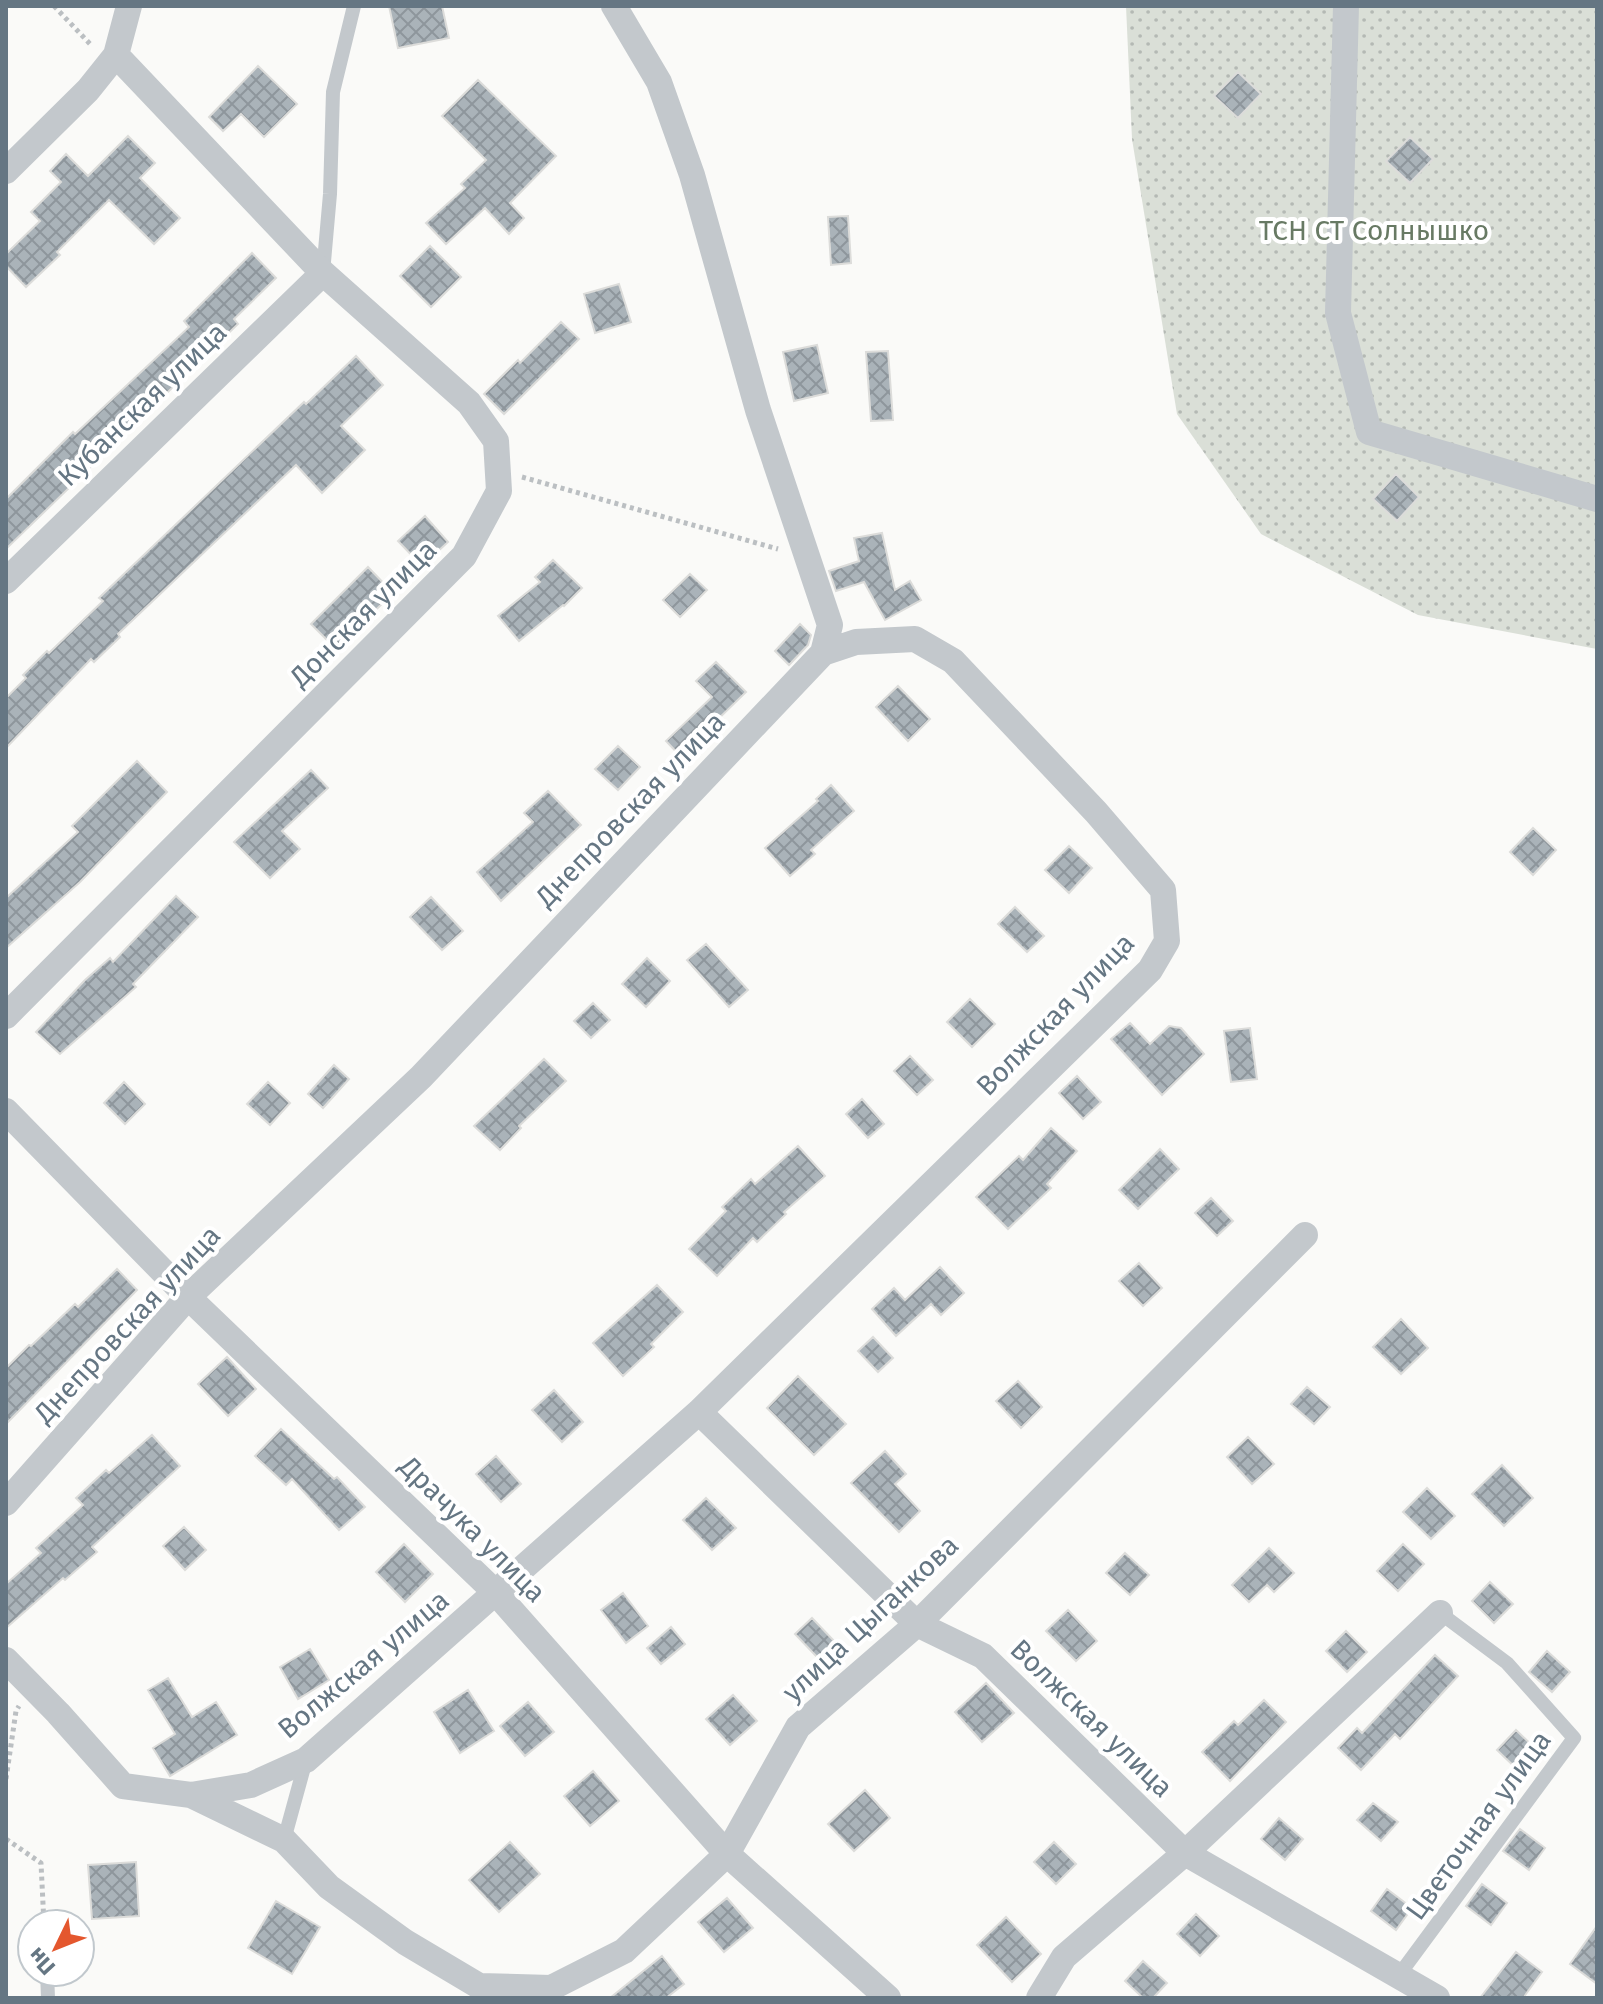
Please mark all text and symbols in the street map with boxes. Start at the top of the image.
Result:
park label: ТСН СТ Солнышко [1259,214,1489,247]
street label: Кубанская улица [51,316,233,493]
street label: Донская улица [283,533,443,694]
street label: Днепровская улица [528,705,732,914]
street label: Волжская улица [970,926,1141,1102]
street label: Днепровская улица [27,1219,227,1431]
street label: Драчука улица [392,1449,552,1609]
street label: улица Цыганкова [775,1528,965,1708]
street label: Волжская улица [271,1583,455,1745]
street label: Волжская улица [1004,1633,1180,1804]
street label: Цветочная улица [1399,1724,1558,1926]
north arrow [16,1908,96,1988]
text: Пн [22,1942,61,1981]

